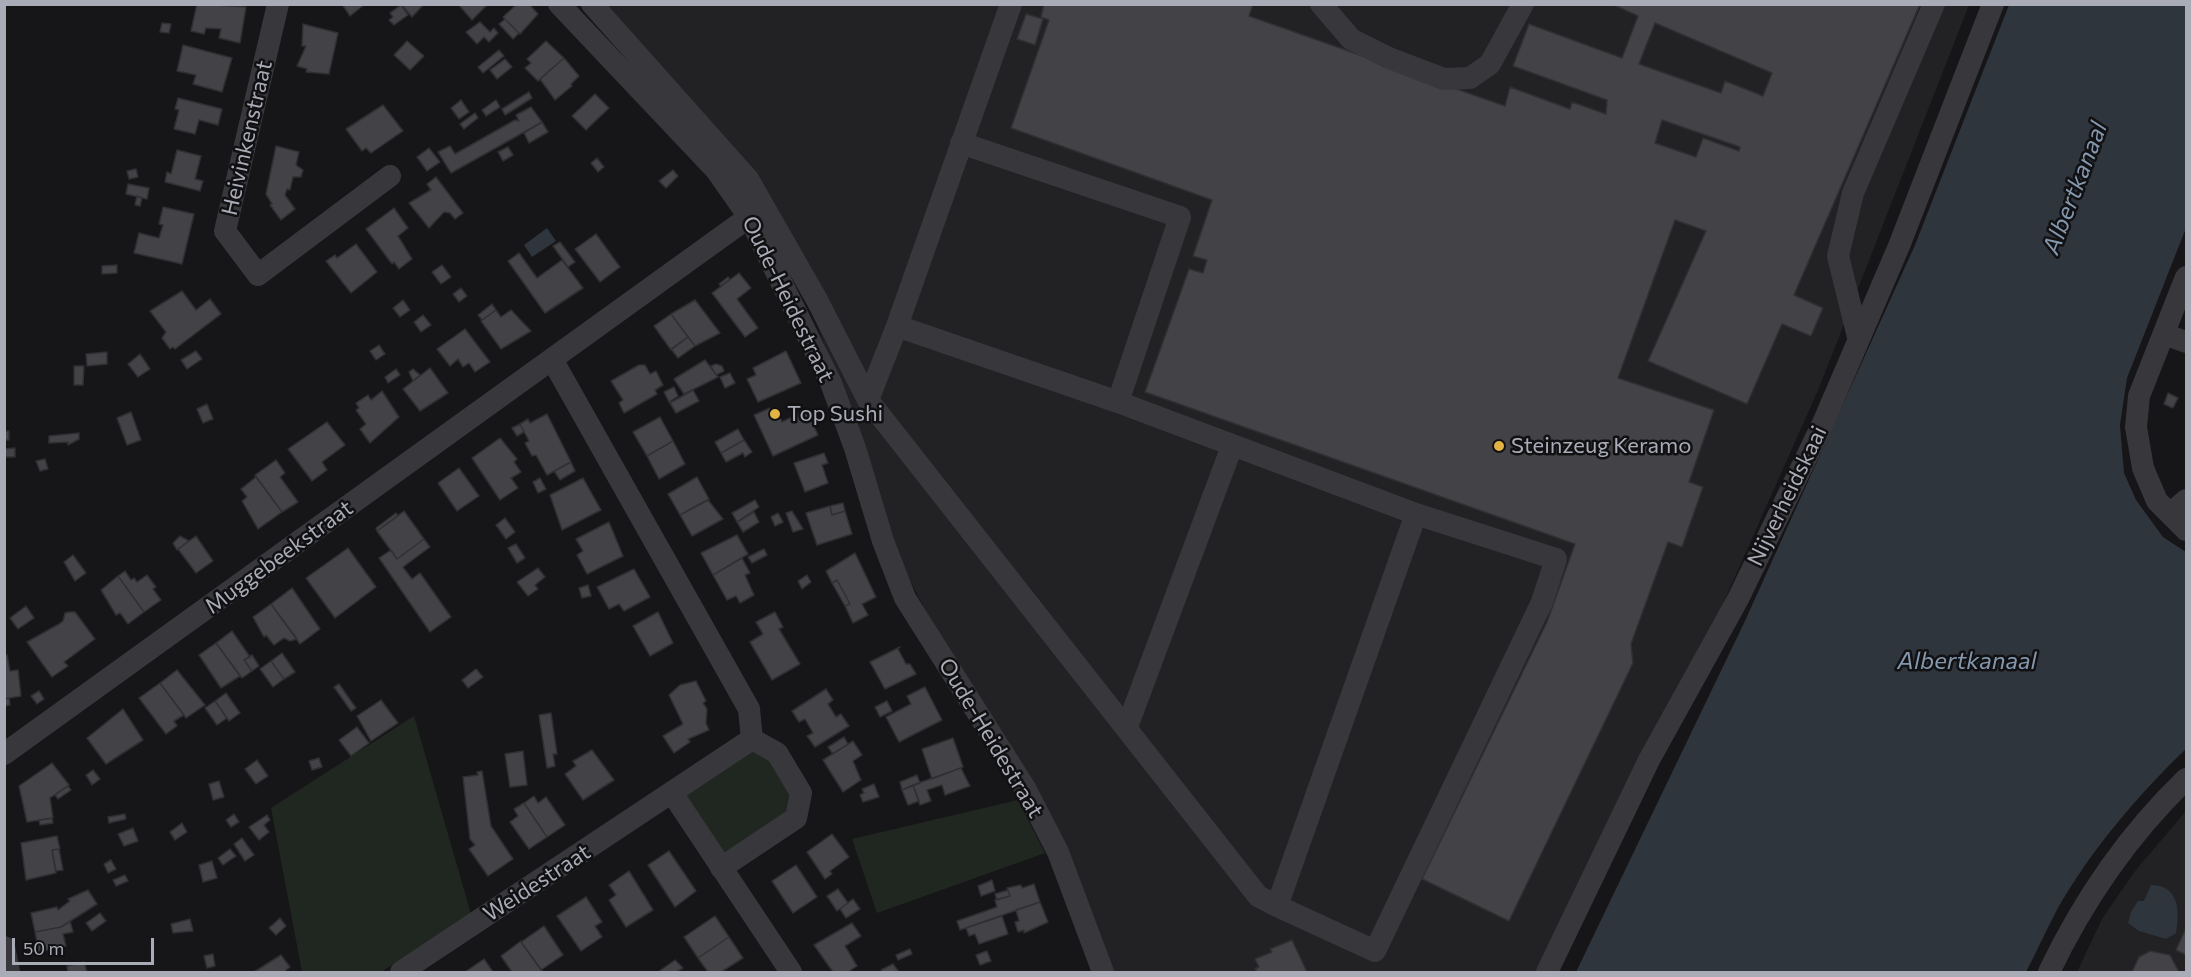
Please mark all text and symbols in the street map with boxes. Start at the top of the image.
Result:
street label: Heivinkenstraat [216,58,278,218]
water label: Albertkanaal [2037,118,2113,258]
street label: Oude-Heidestraat [736,212,840,386]
place label: Top Sushi [787,401,883,427]
marker: Top Sushi [768,407,782,421]
street label: Nijverheidskaai [1742,422,1832,570]
place label: Steinzeug Keramo [1511,433,1691,459]
marker: Steinzeug Keramo [1492,439,1506,453]
street label: Muggebeekstraat [200,495,358,619]
water label: Albertkanaal [1897,647,2037,675]
street label: Oude-Heidestraat [933,653,1049,823]
street label: Weidestraat [479,839,595,927]
scale bar [15,926,158,964]
text: 50 m [23,937,64,959]

